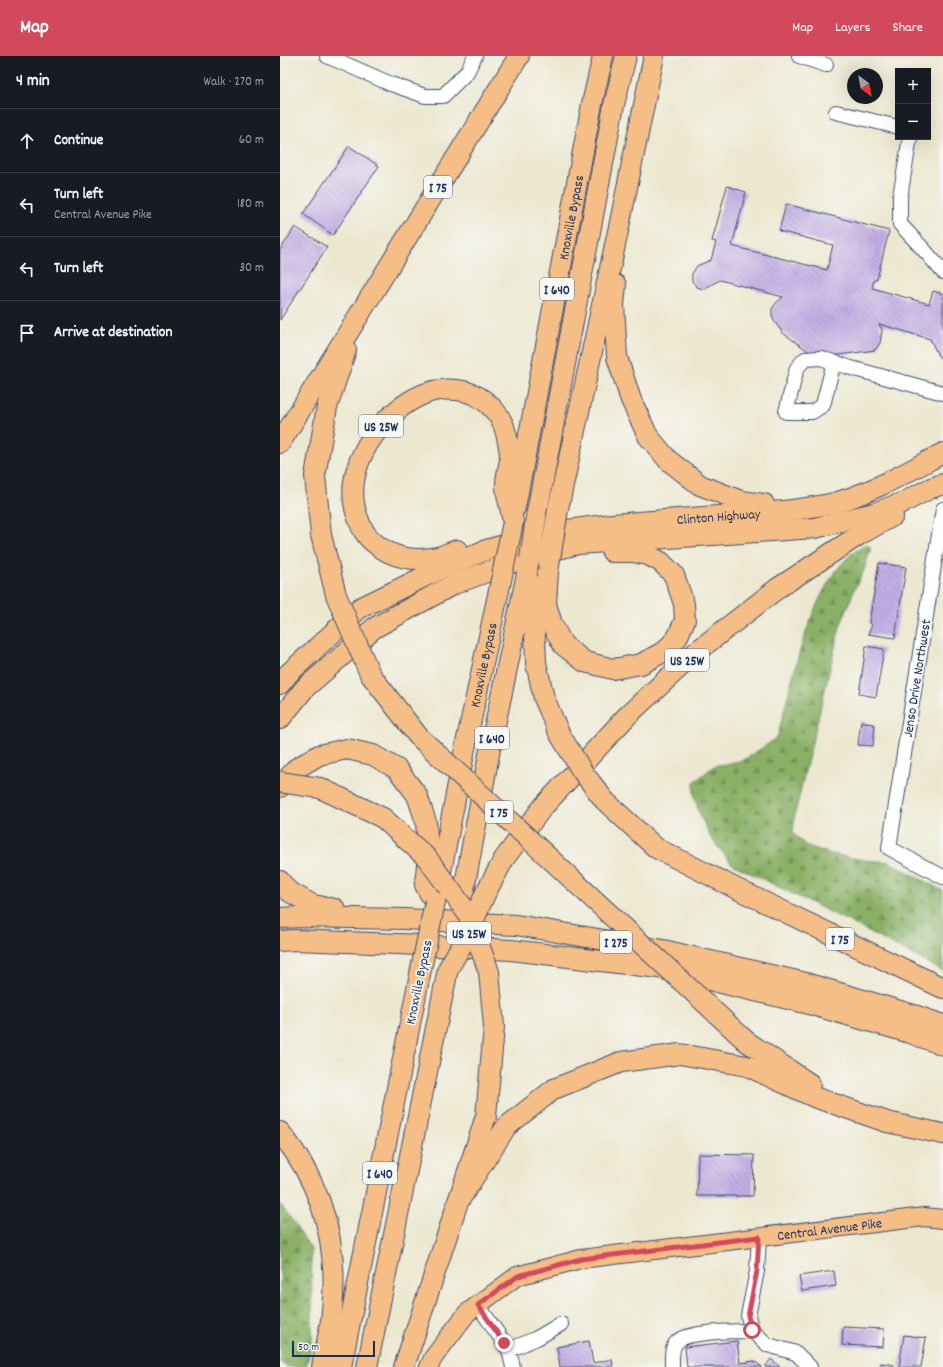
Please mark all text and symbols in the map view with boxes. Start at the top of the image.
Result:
text: Map [20,15,49,42]
text: Map [792,18,813,38]
text: Layers [835,18,870,38]
text: Share [892,18,923,38]
north arrow [847,68,883,104]
map controls [895,68,931,140]
button: + [895,68,931,104]
text: 4 min [16,70,50,94]
text: Walk · 270 m [203,73,264,92]
button: − [895,104,931,140]
icon: ahead [16,130,38,152]
text: Continue [54,130,103,152]
text: 60 m [239,131,264,150]
street label: Knoxville Bypass [555,173,590,262]
road number: I 75 [424,176,452,198]
text: Turn left [54,184,103,206]
icon: left [16,194,38,216]
text: 180 m [237,195,264,214]
text: Central Avenue Pike [54,206,152,225]
icon: left [16,258,38,280]
text: Turn left [54,258,103,280]
text: 30 m [239,259,264,278]
road number: I 640 [540,278,574,300]
icon: arrive [16,322,38,344]
text: Arrive at destination [54,322,172,344]
road number: US 25W [359,415,403,437]
street label: Clinton Highway [676,505,762,531]
street label: Jenso Drive Northwest [899,618,937,739]
street label: Knoxville Bypass [466,621,504,709]
road number: US 25W [665,649,709,671]
road number: I 640 [475,727,509,749]
road number: I 75 [485,801,513,823]
road number: US 25W [447,922,491,944]
road number: I 75 [826,928,854,950]
road number: I 275 [600,931,632,953]
street label: Knoxville Bypass [401,938,439,1027]
road number: I 640 [363,1162,397,1184]
street label: Central Avenue Pike [776,1214,883,1247]
route start [743,1321,761,1339]
route end [495,1334,513,1352]
scale bar [292,1339,375,1358]
text: 50 m [298,1340,319,1356]

